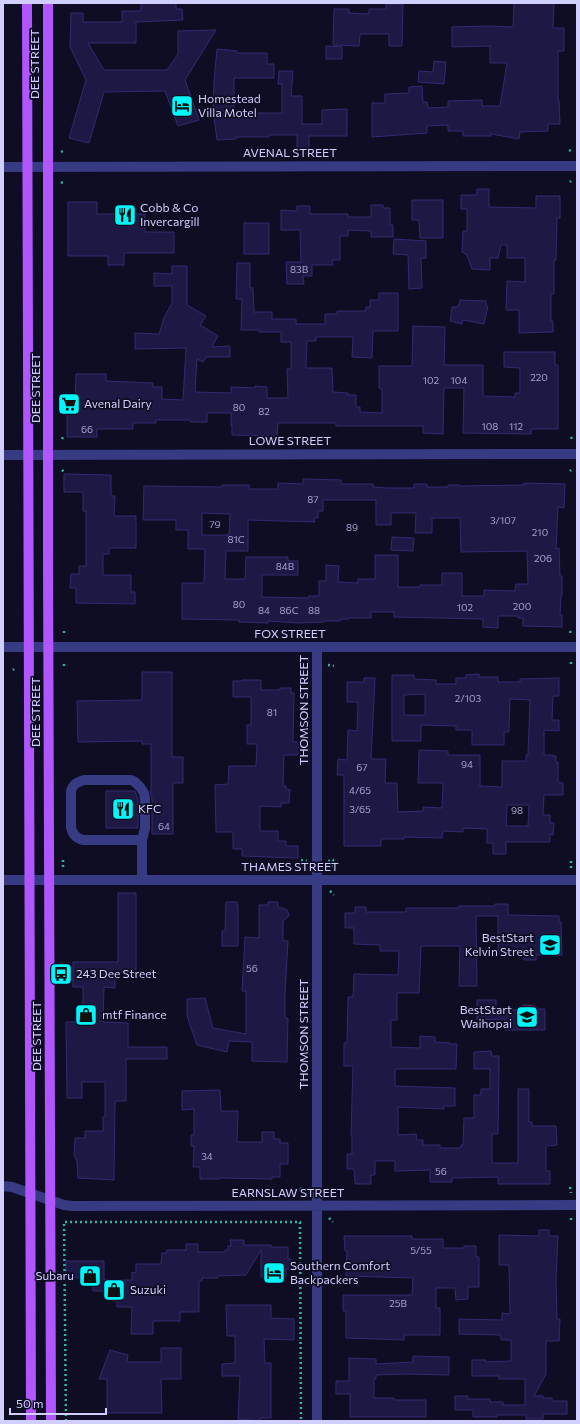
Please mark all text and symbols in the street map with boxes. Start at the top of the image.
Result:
street label: DEE STREET [27,29,41,99]
place label: Homestead Villa Motel [198,91,261,119]
hotel icon: Homestead Villa Motel [169,93,195,119]
street label: AVENAL STREET [243,145,337,159]
place label: Cobb & Co Invercargill [140,200,200,228]
restaurant icon: Cobb & Co Invercargill [112,202,138,228]
house number: 83B [290,263,309,275]
street label: DEE STREET [28,353,42,423]
house number: 220 [530,371,548,383]
house number: 102 [423,374,440,386]
house number: 104 [451,374,467,386]
supermarket icon: Avenal Dairy [56,391,82,417]
place label: Avenal Dairy [84,396,152,410]
house number: 80 [233,401,245,413]
house number: 82 [258,405,270,417]
house number: 108 [482,420,498,432]
house number: 112 [509,420,523,432]
house number: 66 [81,423,93,435]
street label: LOWE STREET [249,433,332,447]
house number: 87 [307,493,319,505]
house number: 3/107 [490,514,516,526]
house number: 79 [209,518,221,530]
house number: 89 [346,521,358,533]
house number: 210 [532,526,548,538]
house number: 81C [227,533,245,545]
house number: 206 [534,552,552,564]
house number: 84B [276,560,295,572]
house number: 80 [233,598,245,610]
house number: 200 [513,600,531,612]
house number: 102 [457,601,474,613]
house number: 84 [258,604,270,616]
house number: 86C [280,604,299,616]
house number: 88 [308,604,320,616]
street label: FOX STREET [254,626,326,640]
street label: THOMSON STREET [296,654,310,765]
street label: DEE STREET [28,677,42,747]
house number: 2/103 [455,692,482,704]
house number: 81 [267,706,277,718]
house number: 94 [461,758,473,770]
house number: 67 [356,761,368,773]
house number: 4/65 [349,784,371,796]
restaurant icon: KFC [110,796,136,822]
place label: KFC [138,801,161,815]
house number: 3/65 [349,803,371,815]
house number: 98 [511,804,523,816]
house number: 64 [158,820,170,832]
street label: THAMES STREET [241,859,339,873]
place label: BestStart Kelvin Street [465,930,534,958]
school or university icon: BestStart Kelvin Street [537,932,563,958]
bus stop icon: 243 Dee Street [48,961,74,987]
house number: 56 [246,962,258,974]
place label: 243 Dee Street [76,966,157,980]
street label: THOMSON STREET [296,978,310,1089]
street label: DEE STREET [29,1001,43,1071]
shop icon: mtf Finance [73,1002,99,1028]
place label: BestStart Waihopai [460,1002,512,1030]
school or university icon: BestStart Waihopai [514,1004,540,1030]
place label: mtf Finance [102,1007,167,1021]
house number: 34 [201,1150,213,1162]
house number: 56 [435,1165,447,1177]
street label: EARNSLAW STREET [232,1185,345,1199]
house number: 5/55 [410,1244,432,1256]
place label: Southern Comfort Backpackers [290,1258,390,1286]
hotel icon: Southern Comfort Backpackers [261,1260,287,1286]
shop icon: Subaru [77,1263,103,1289]
place label: Subaru [35,1268,74,1282]
shop icon: Suzuki [101,1277,127,1303]
place label: Suzuki [130,1282,166,1296]
house number: 25B [389,1297,407,1309]
scale bar [10,1390,106,1416]
text: 50 m [16,1396,44,1410]

